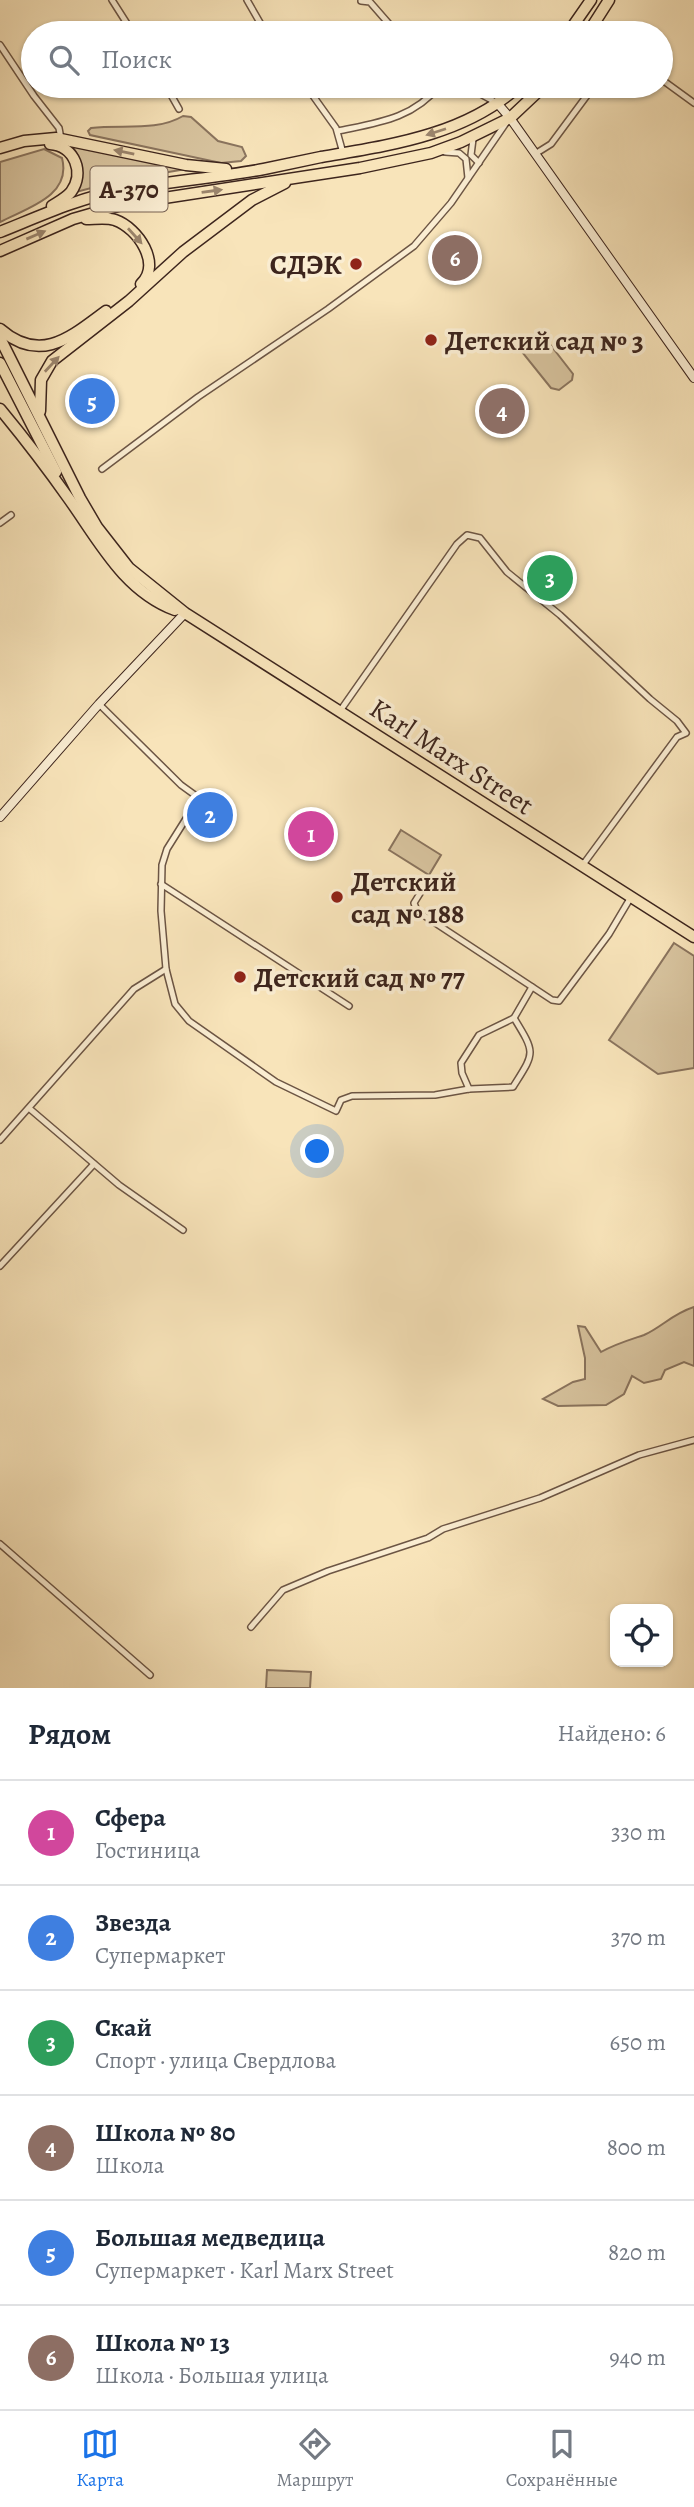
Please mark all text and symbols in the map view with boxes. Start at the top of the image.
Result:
search box [21,21,673,98]
icon: search [45,41,83,79]
text: Поиск [101,42,172,77]
one-way arrow [425,128,446,138]
one-way arrow [113,146,135,157]
road number: А-370 [90,166,168,212]
one-way arrow [201,185,223,196]
one-way arrow [127,227,143,245]
one-way arrow [26,229,47,240]
pin: 6 [432,232,478,284]
place label: СДЭК [270,246,342,284]
marker: СДЭК [348,256,364,272]
place label: Детский сад № 3 [445,322,644,360]
marker: Детский сад № 3 [423,332,439,348]
one-way arrow [44,355,60,373]
pin: 5 [69,375,115,427]
pin: 4 [479,385,525,437]
pin: 3 [527,552,573,604]
street label: Karl Marx Street [362,690,541,824]
pin: 2 [187,789,233,841]
pin: 1 [288,808,334,860]
place label: Детский сад № 188 [351,863,465,933]
marker: Детский сад № 188 [329,889,345,905]
place label: Детский сад № 77 [254,959,465,997]
marker: Детский сад № 77 [232,969,248,985]
your location [300,1134,334,1168]
map controls [610,1604,673,1667]
button: locate [610,1604,673,1667]
text: Рядом [28,1714,111,1754]
text: Найдено: 6 [558,1718,666,1749]
text: Сфера [95,1800,166,1835]
text: 1 [47,1817,55,1848]
text: 330 m [611,1817,666,1848]
text: Гостиница [95,1835,200,1866]
text: Звезда [95,1905,171,1940]
text: 2 [45,1922,57,1953]
text: 370 m [611,1922,666,1953]
text: Супермаркет [95,1940,226,1971]
text: Скай [95,2010,152,2045]
text: 3 [46,2027,56,2058]
text: 650 m [610,2027,666,2058]
text: Спорт · улица Свердлова [95,2045,336,2076]
text: Школа № 80 [95,2115,235,2150]
text: 4 [46,2132,56,2163]
text: 800 m [607,2132,666,2163]
text: Школа [95,2150,164,2181]
text: Большая медведица [95,2220,325,2255]
text: 5 [46,2237,56,2268]
text: 820 m [608,2237,666,2268]
text: Супермаркет · Karl Marx Street [95,2255,394,2286]
text: Школа № 13 [95,2325,230,2360]
text: 6 [46,2342,56,2373]
text: 940 m [609,2342,666,2373]
text: Школа · Большая улица [95,2360,329,2391]
tab: Карта [76,2425,124,2493]
tab: Маршрут [276,2425,353,2493]
tab: Сохранённые [506,2425,618,2493]

